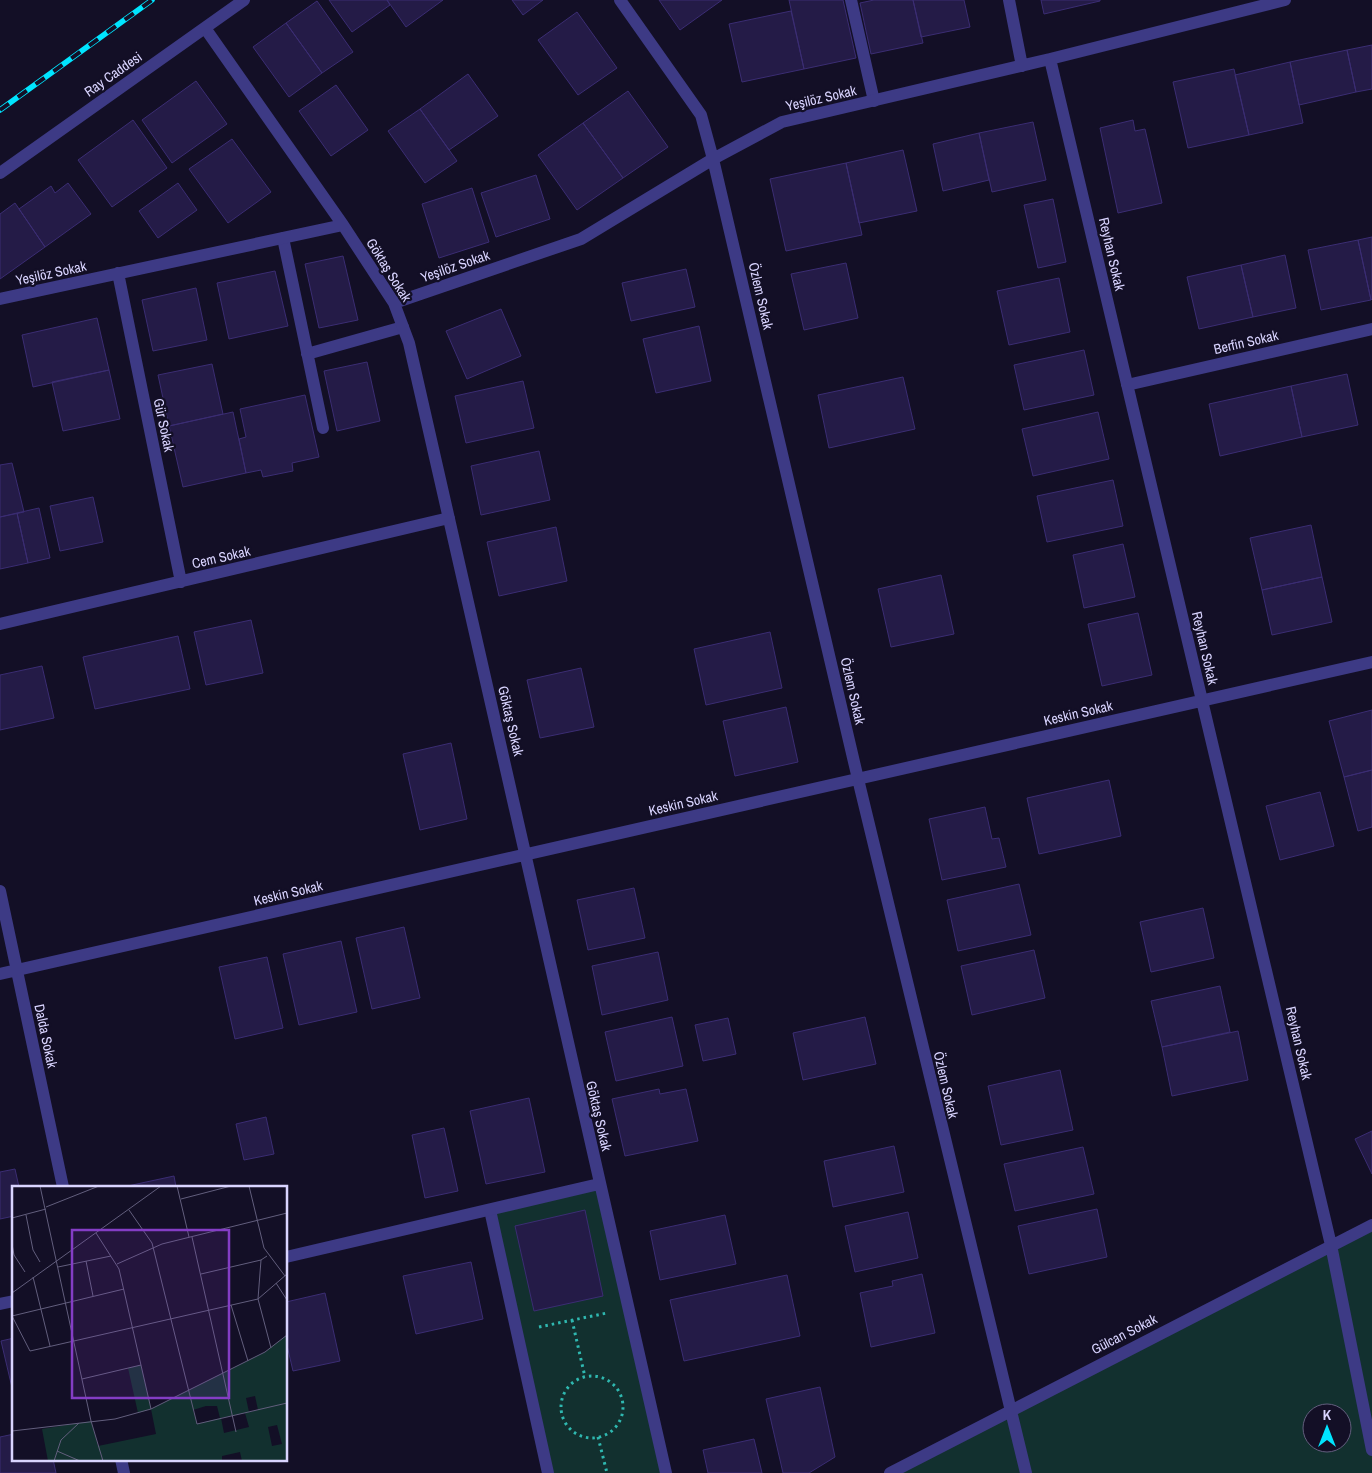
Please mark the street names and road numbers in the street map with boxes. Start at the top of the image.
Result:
street label: Ray Caddesi [81,48,145,100]
street label: Yeşilöz Sokak [784,81,858,115]
street label: Reyhan Sokak [1095,216,1129,293]
street label: Göktaş Sokak [362,235,416,305]
street label: Yeşilöz Sokak [418,246,492,286]
street label: Yeşilöz Sokak [14,257,88,289]
street label: Özlem Sokak [745,261,778,332]
street label: Berfin Sokak [1212,326,1280,358]
street label: Gür Sokak [150,397,178,454]
street label: Cem Sokak [190,542,252,572]
street label: Reyhan Sokak [1188,610,1222,687]
street label: Özlem Sokak [837,656,870,727]
street label: Göktaş Sokak [494,684,528,758]
street label: Keskin Sokak [1042,696,1114,730]
street label: Keskin Sokak [647,786,719,820]
street label: Keskin Sokak [252,876,324,910]
street label: Dalda Sokak [30,1002,62,1070]
street label: Reyhan Sokak [1282,1005,1316,1082]
street label: Özlem Sokak [930,1050,963,1121]
street label: Göktaş Sokak [582,1079,616,1153]
street label: Gülcan Sokak [1088,1310,1160,1358]

